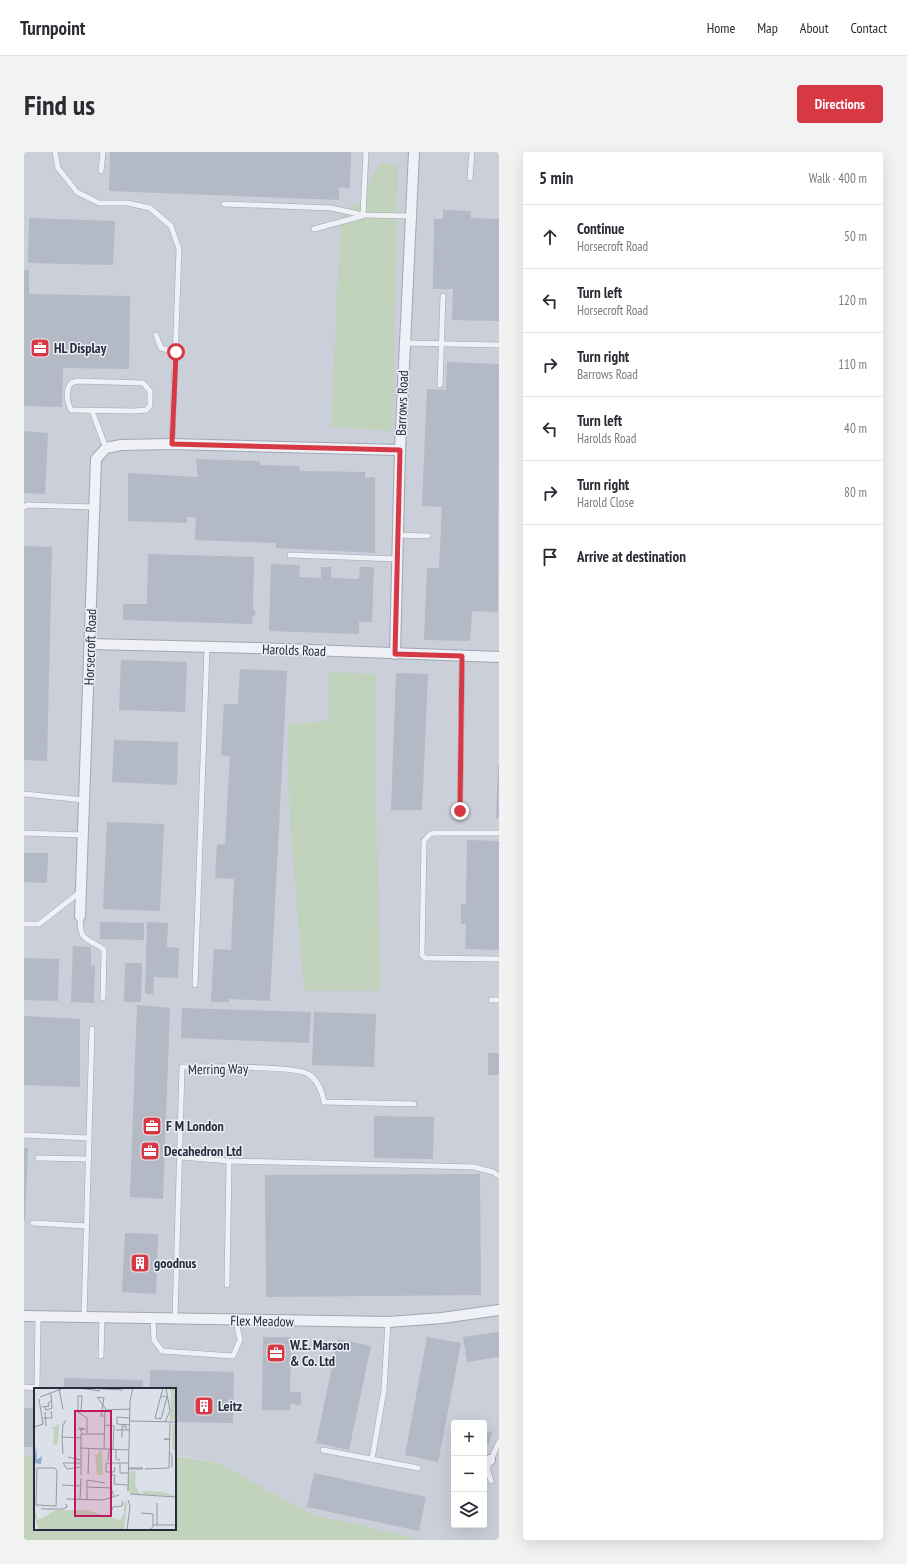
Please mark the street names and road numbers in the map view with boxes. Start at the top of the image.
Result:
street label: Barrows Road [392,370,412,436]
street label: Horsecroft Road [80,608,100,686]
street label: Harolds Road [262,640,326,660]
street label: Merring Way [188,1059,249,1079]
street label: Flex Meadow [230,1311,295,1331]

